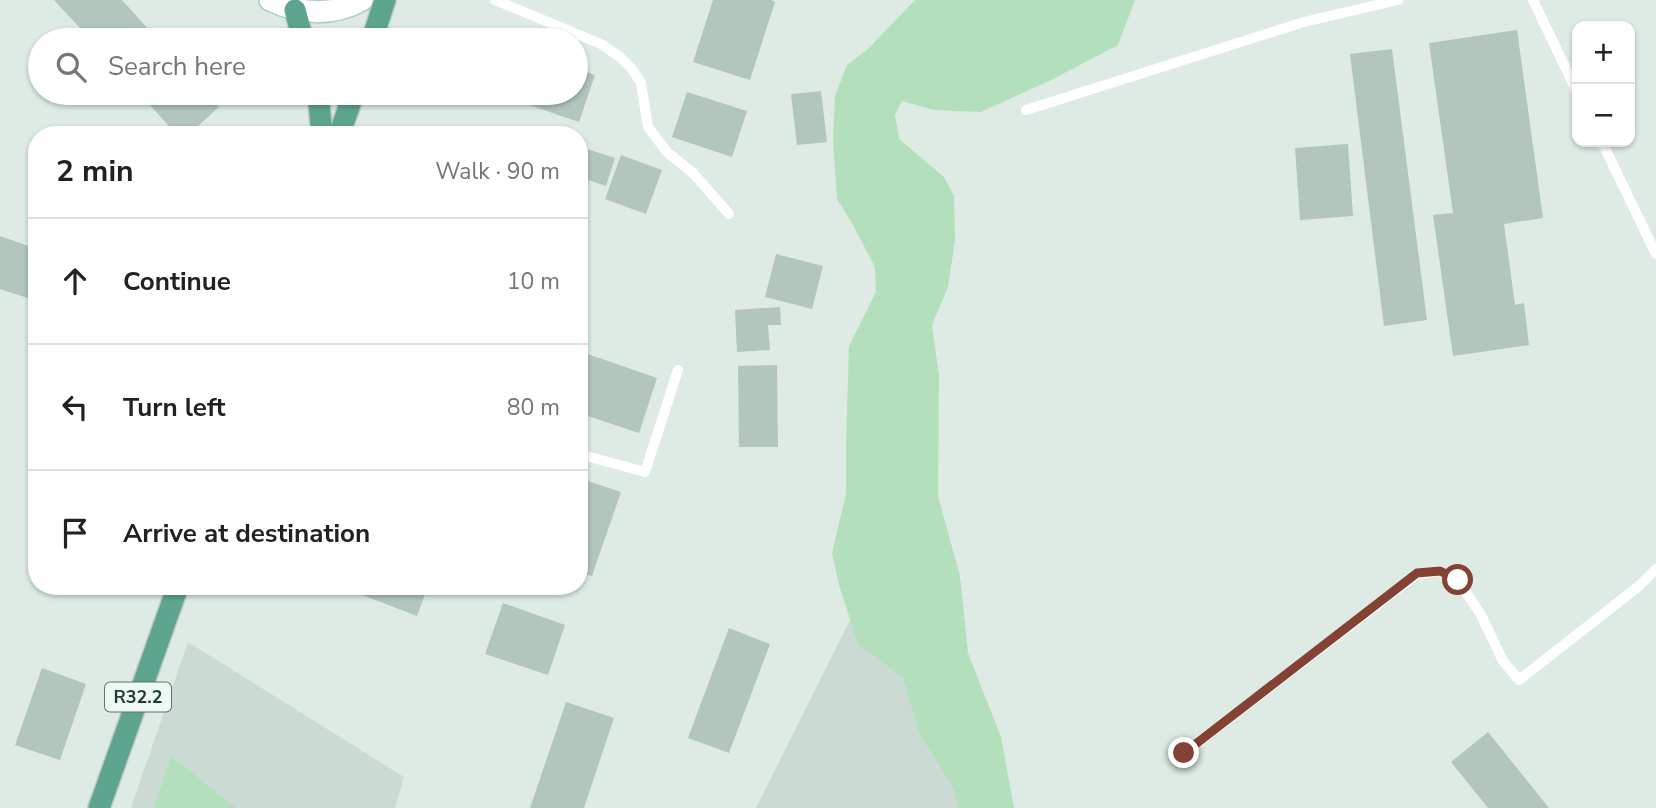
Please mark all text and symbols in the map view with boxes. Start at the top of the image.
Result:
map controls [1572,21,1635,147]
button: + [1572,21,1635,84]
search box [28,28,588,105]
icon: search [52,48,90,86]
text: Search here [108,49,246,84]
button: − [1572,84,1635,147]
text: 2 min [56,151,134,192]
text: Walk · 90 m [435,156,560,187]
icon: ahead [56,262,94,300]
text: Continue [123,264,231,299]
text: 10 m [507,266,560,297]
icon: left [56,388,94,426]
text: Turn left [123,390,226,425]
text: 80 m [507,392,560,423]
icon: arrive [56,514,94,552]
text: Arrive at destination [123,516,370,551]
route start [1442,564,1473,595]
road number: R32.2 [105,682,171,712]
route end [1168,737,1199,768]

